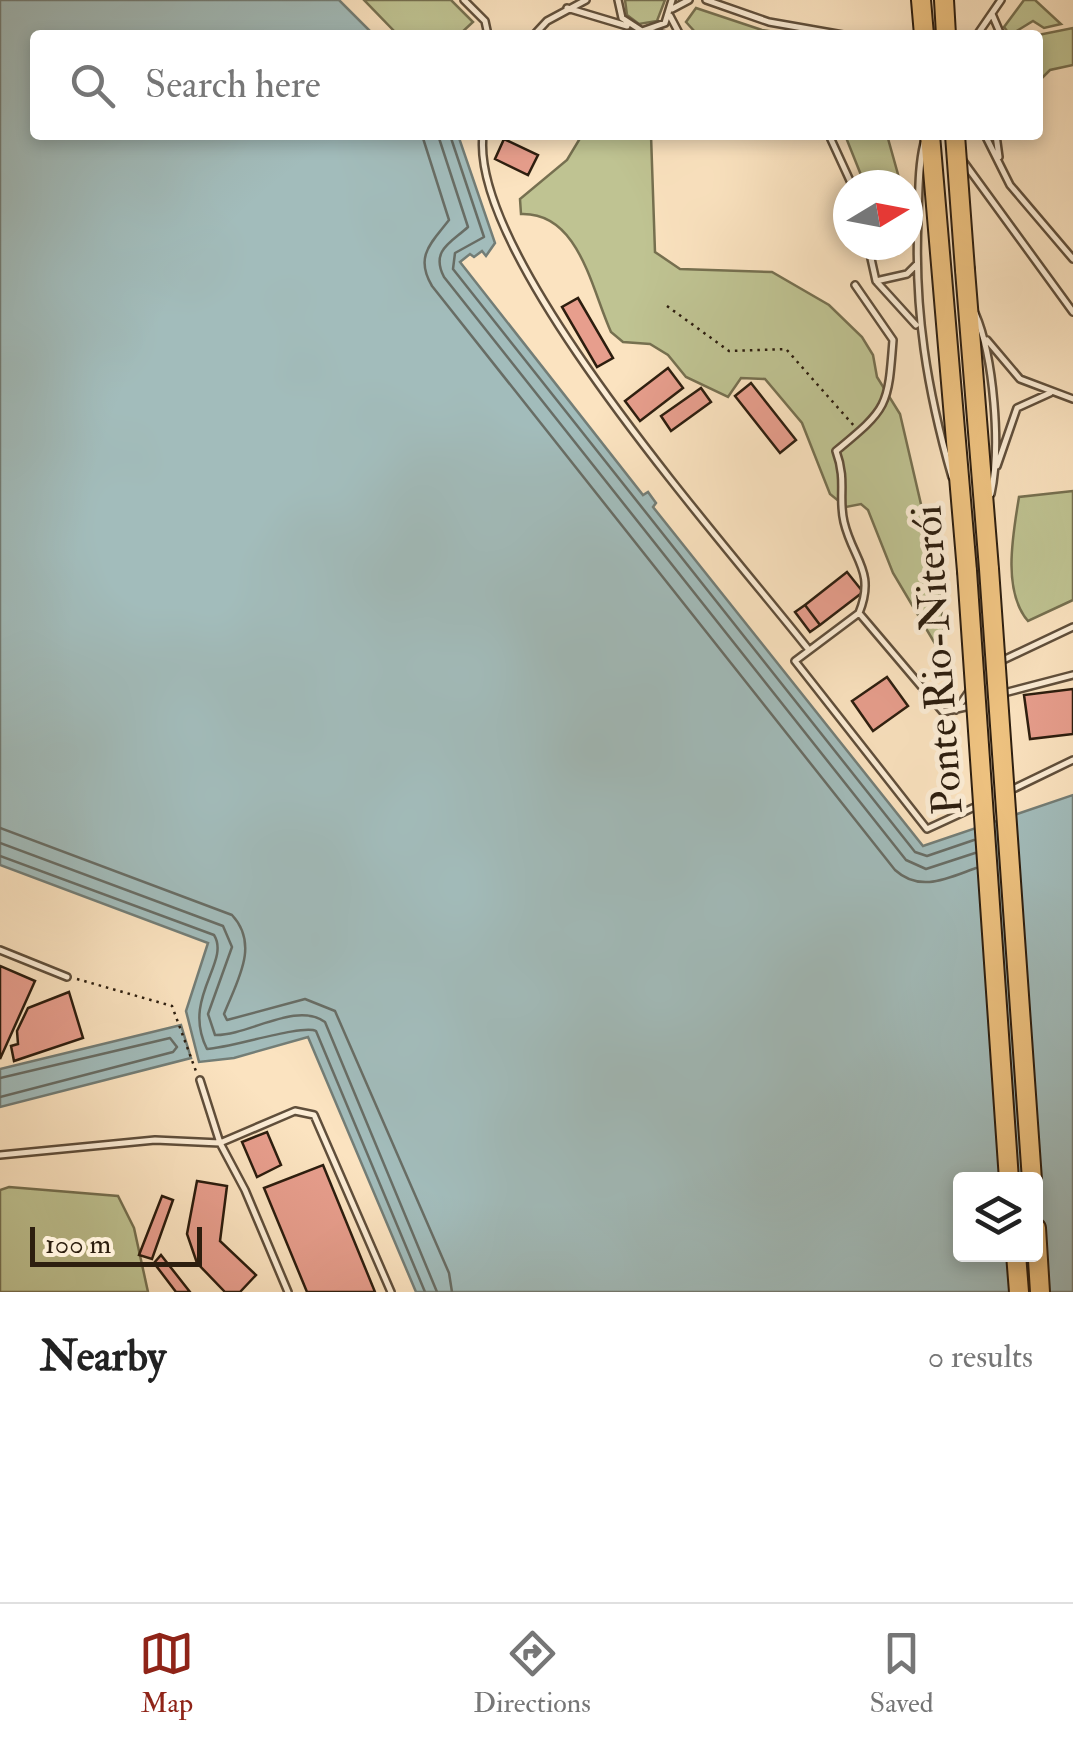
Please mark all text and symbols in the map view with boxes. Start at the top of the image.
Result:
search box [30,30,1043,140]
icon: search [65,58,120,113]
text: Search here [145,61,321,109]
north arrow [833,170,923,260]
street label: Ponte Rio-Niterói [901,503,975,817]
map controls [953,1172,1043,1262]
button: layers [953,1172,1043,1262]
scale bar [30,1222,202,1266]
text: 100 m [45,1227,111,1262]
text: Nearby [40,1331,166,1383]
text: 0 results [928,1337,1033,1377]
tab: Map [139,1626,194,1721]
tab: Directions [473,1626,591,1721]
tab: Saved [870,1626,934,1721]

